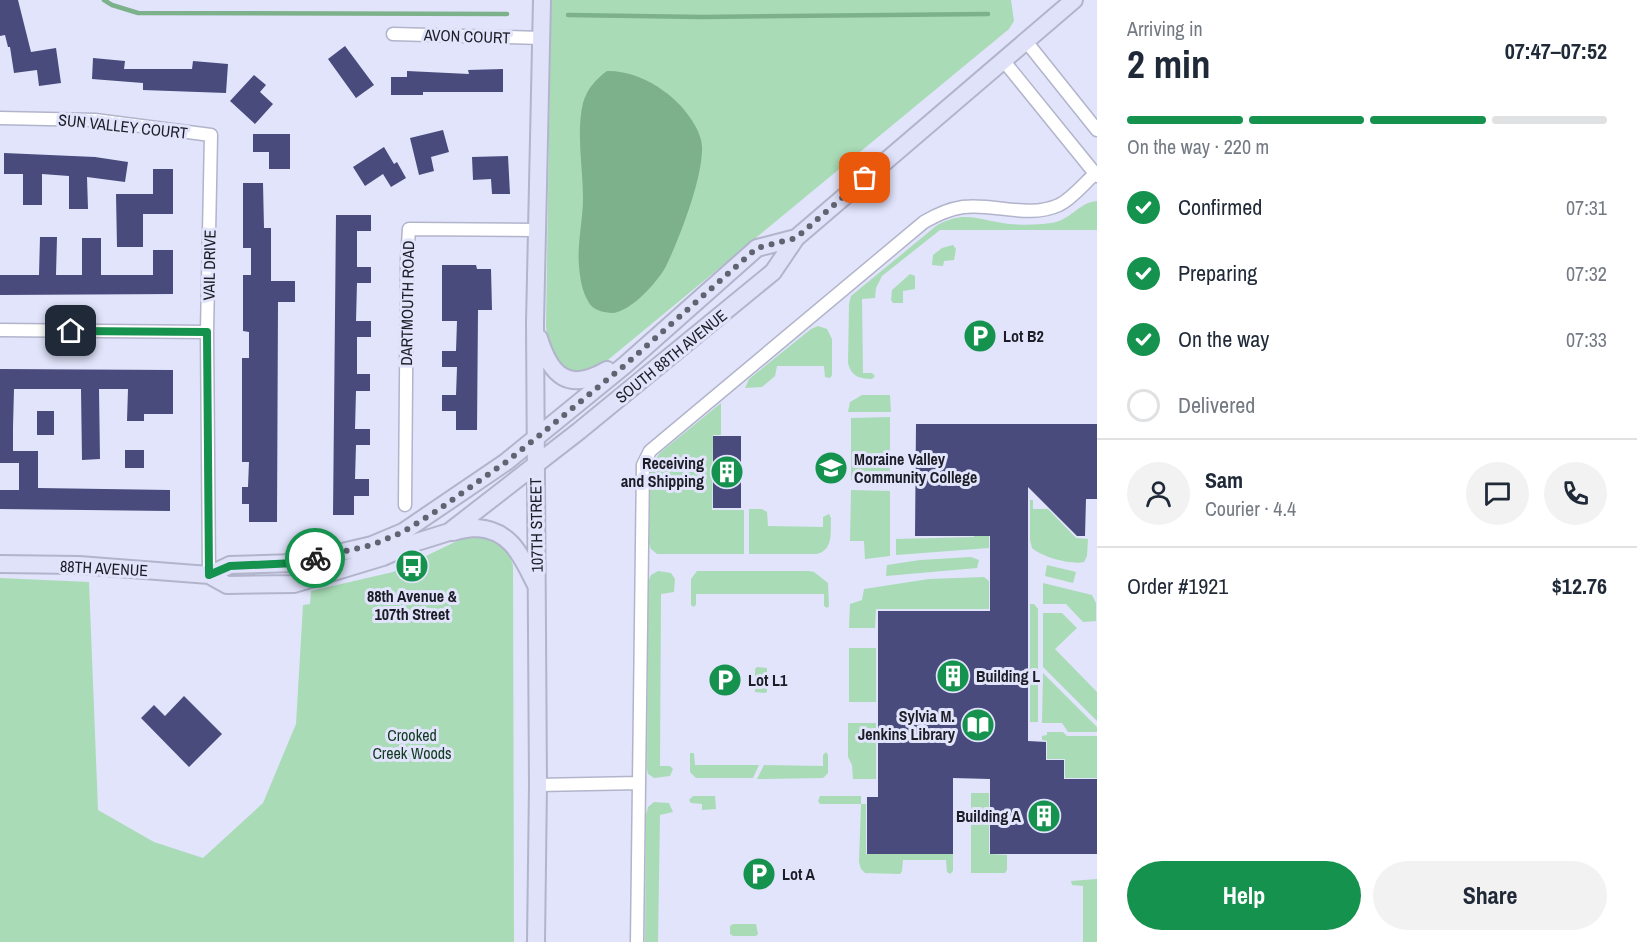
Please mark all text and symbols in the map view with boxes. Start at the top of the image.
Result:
text: Arriving in [1127,15,1203,42]
street label: AVON COURT [422,23,511,48]
text: 07:47–07:52 [1505,36,1607,66]
text: 2 min [1127,38,1211,90]
street label: SUN VALLEY COURT [57,108,189,144]
text: On the way · 220 m [1127,133,1269,160]
pin [839,152,890,203]
icon: bag [848,161,881,194]
icon: check [1127,191,1160,224]
text: Confirmed [1178,192,1262,222]
text: 07:31 [1566,194,1607,221]
street label: VAIL DRIVE [197,229,221,301]
street label: DARTMOUTH ROAD [395,240,419,366]
icon: check [1127,257,1160,290]
text: Preparing [1178,258,1257,288]
text: 07:32 [1566,260,1607,287]
street label: SOUTH 88TH AVENUE [611,304,731,408]
pin [45,305,96,356]
icon: home [54,314,87,347]
parking icon: Lot B2 [962,318,998,354]
icon: check [1127,323,1160,356]
text: On the way [1178,324,1269,354]
place label: Lot B2 [1003,325,1044,347]
text: 07:33 [1566,326,1607,353]
text: Delivered [1178,390,1255,420]
place label: Moraine Valley Community College [854,448,977,488]
school or university icon: Moraine Valley Community College [813,450,849,486]
place label: Receiving and Shipping [621,452,704,492]
building icon: Receiving and Shipping [709,454,745,490]
button: person [1127,462,1190,525]
button: chat [1466,462,1529,525]
button: phone [1544,462,1607,525]
text: Sam [1205,465,1243,495]
street label: 107TH STREET [524,477,548,573]
text: Courier · 4.4 [1205,495,1296,522]
courier [285,528,345,588]
icon: bike [299,542,332,575]
bus stop icon: 88th Avenue & 107th Street [394,548,430,584]
street label: 88TH AVENUE [59,555,149,581]
text: Order #1921 [1127,571,1228,601]
text: $12.76 [1552,571,1607,601]
place label: 88th Avenue & 107th Street [367,585,458,625]
building icon: Building L [935,658,971,694]
parking icon: Lot L1 [707,662,743,698]
place label: Building L [976,665,1040,687]
place label: Lot L1 [748,669,788,691]
place label: Sylvia M. Jenkins Library [858,705,956,745]
library icon: Sylvia M. Jenkins Library [960,707,996,743]
park label: Crooked Creek Woods [372,724,452,764]
building icon: Building A [1026,798,1062,834]
place label: Building A [956,805,1022,827]
parking icon: Lot A [741,856,777,892]
button: Help [1127,861,1361,930]
button: Share [1373,861,1607,930]
place label: Lot A [782,863,816,885]

